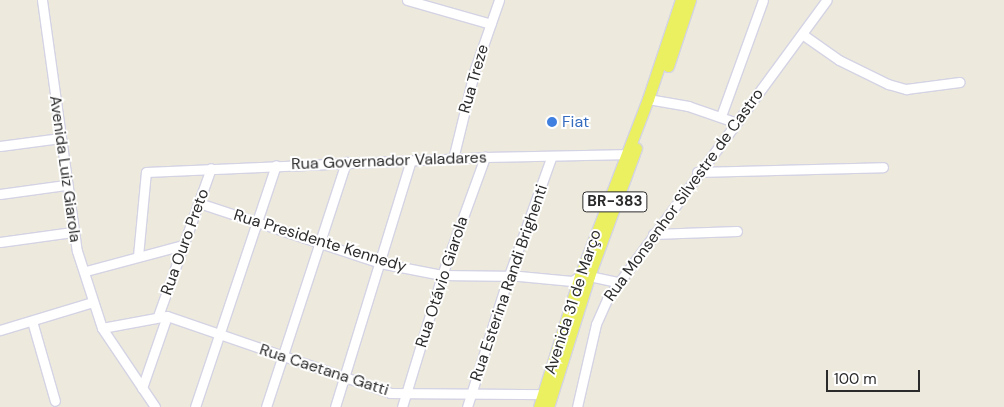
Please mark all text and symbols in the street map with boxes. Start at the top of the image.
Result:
street label: Rua Treze [455,42,493,116]
street label: Rua Monsenhor Silvestre de Castro [600,85,768,305]
street label: Avenida Luiz Giarola [45,94,85,244]
place label: Fiat [562,112,589,132]
marker: Fiat [546,116,558,128]
street label: Rua Governador Valadares [291,148,487,174]
street label: Rua Esterina Randi Brighenti [466,182,552,384]
street label: Rua Ouro Preto [157,186,213,298]
road number: BR-383 [581,190,649,214]
street label: Rua Presidente Kennedy [231,206,409,276]
street label: Rua Otávio Giarola [412,214,472,350]
street label: Avenida 31 de Março [541,227,605,377]
street label: Rua Caetana Gatti [257,340,391,400]
scale bar [829,360,923,392]
text: 100 m [834,369,877,389]

